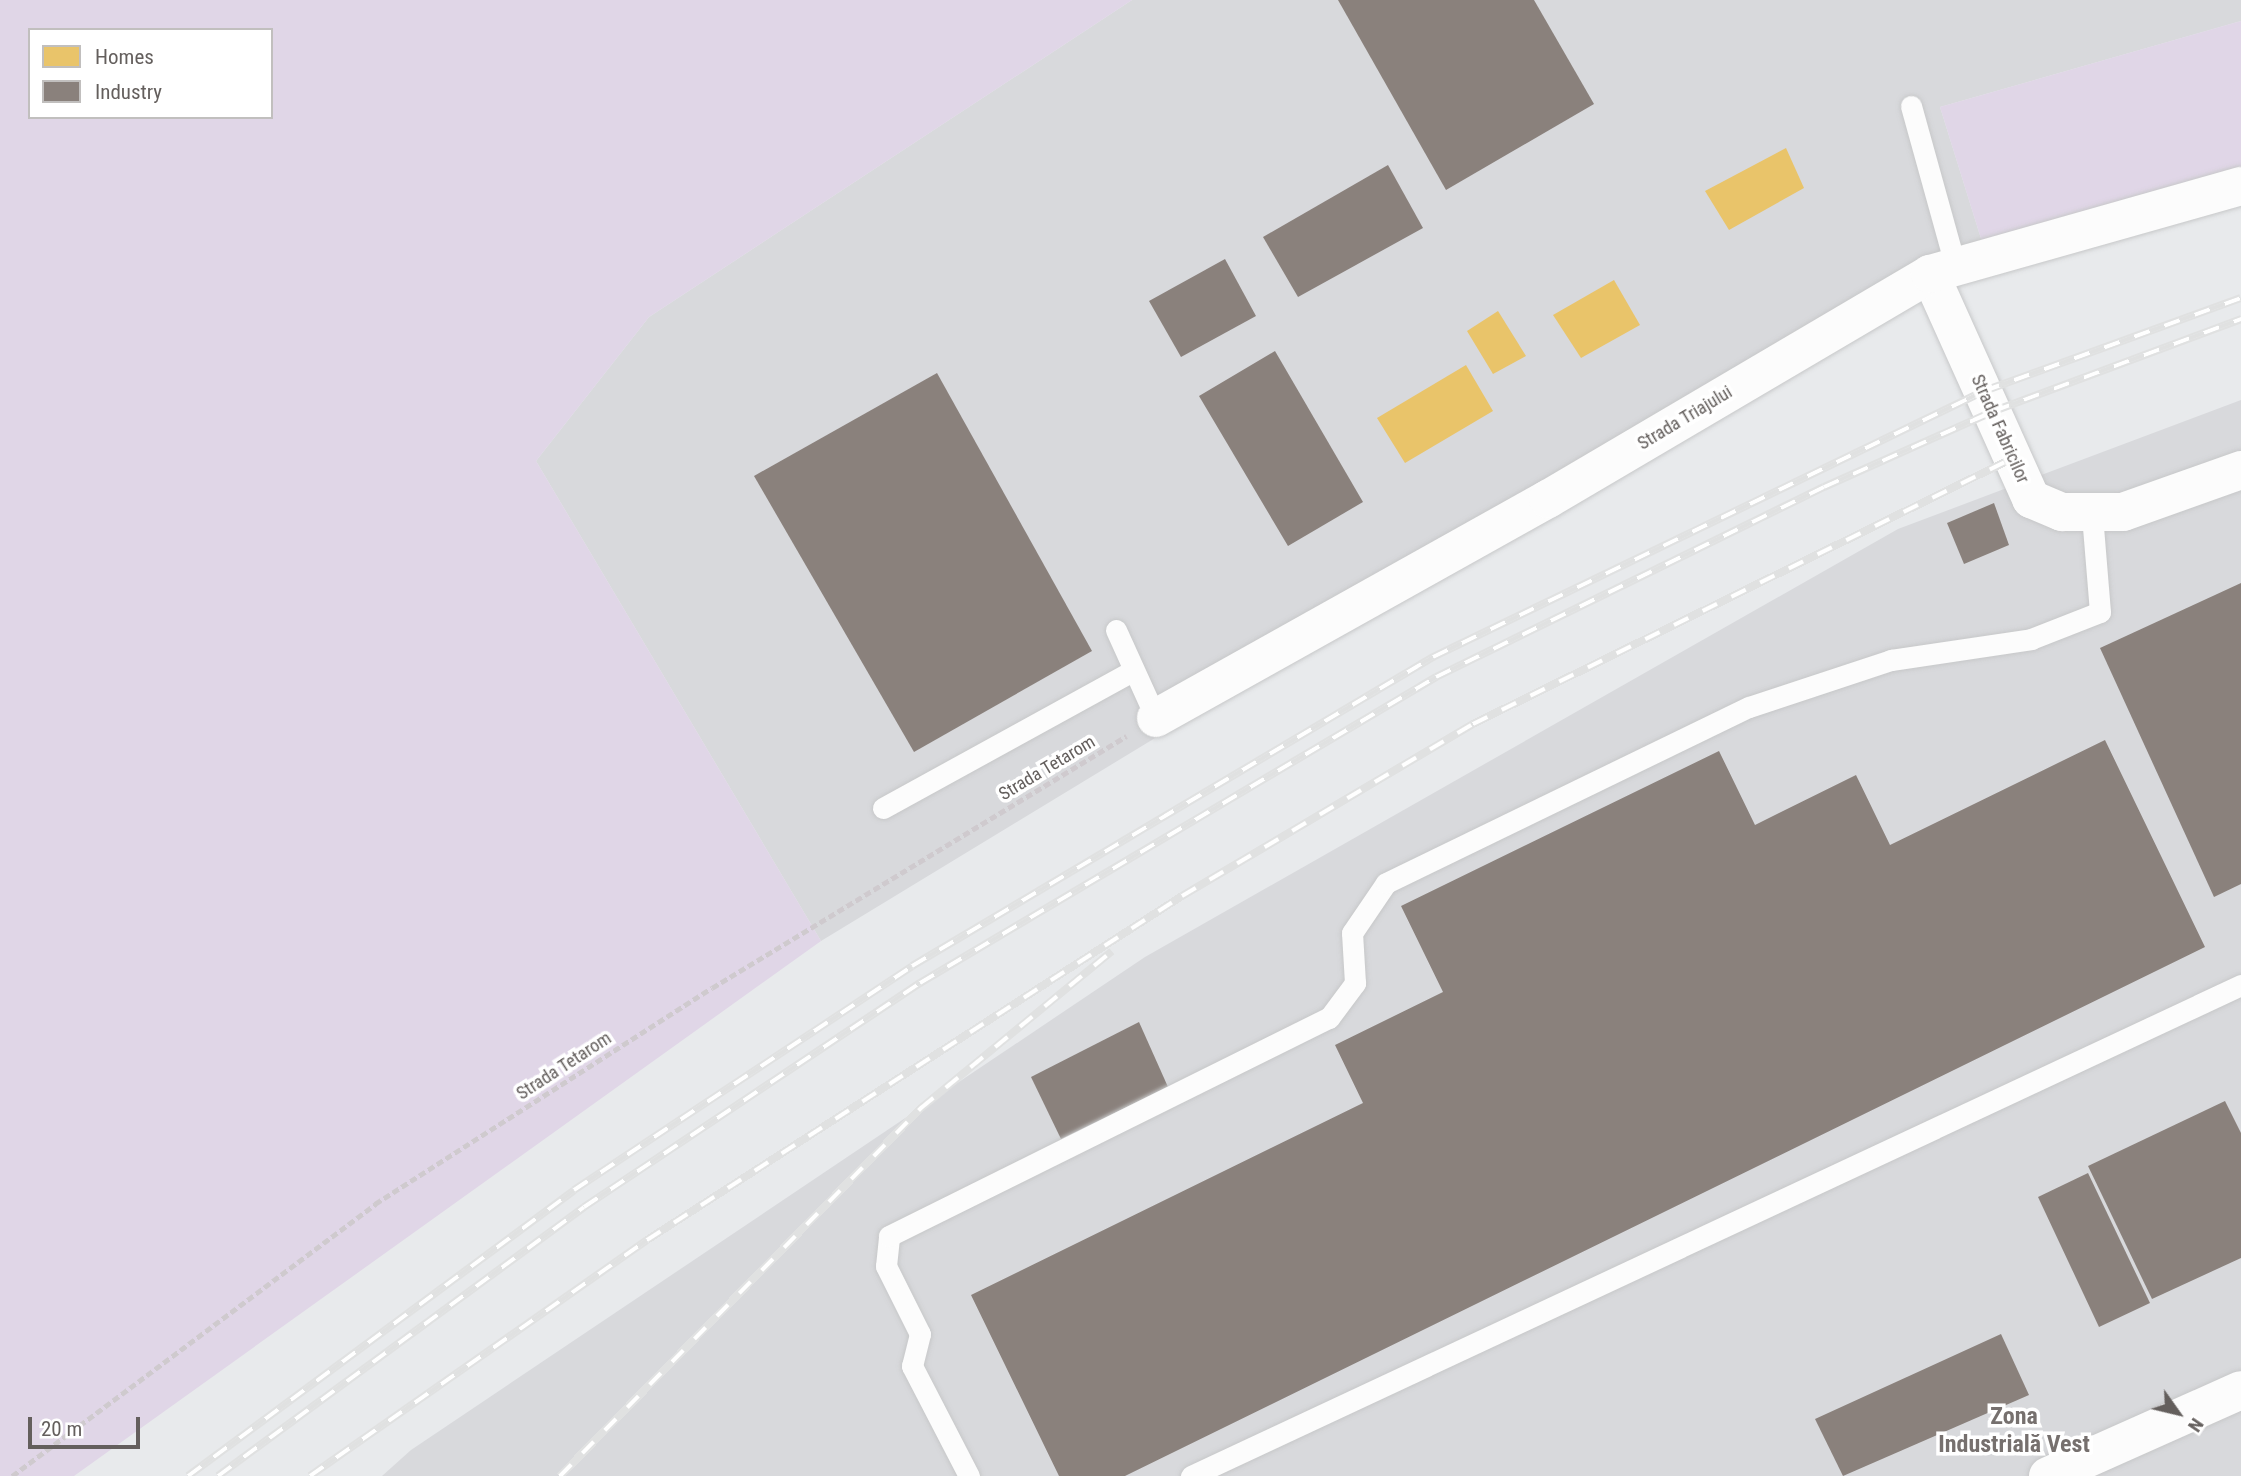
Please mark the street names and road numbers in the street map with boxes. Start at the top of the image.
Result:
street label: Strada Fabricilor [1966,371,2034,487]
street label: Strada Triajului [1634,381,1736,455]
street label: Strada Tetarom [995,731,1099,805]
street label: Strada Tetarom [512,1027,616,1105]

